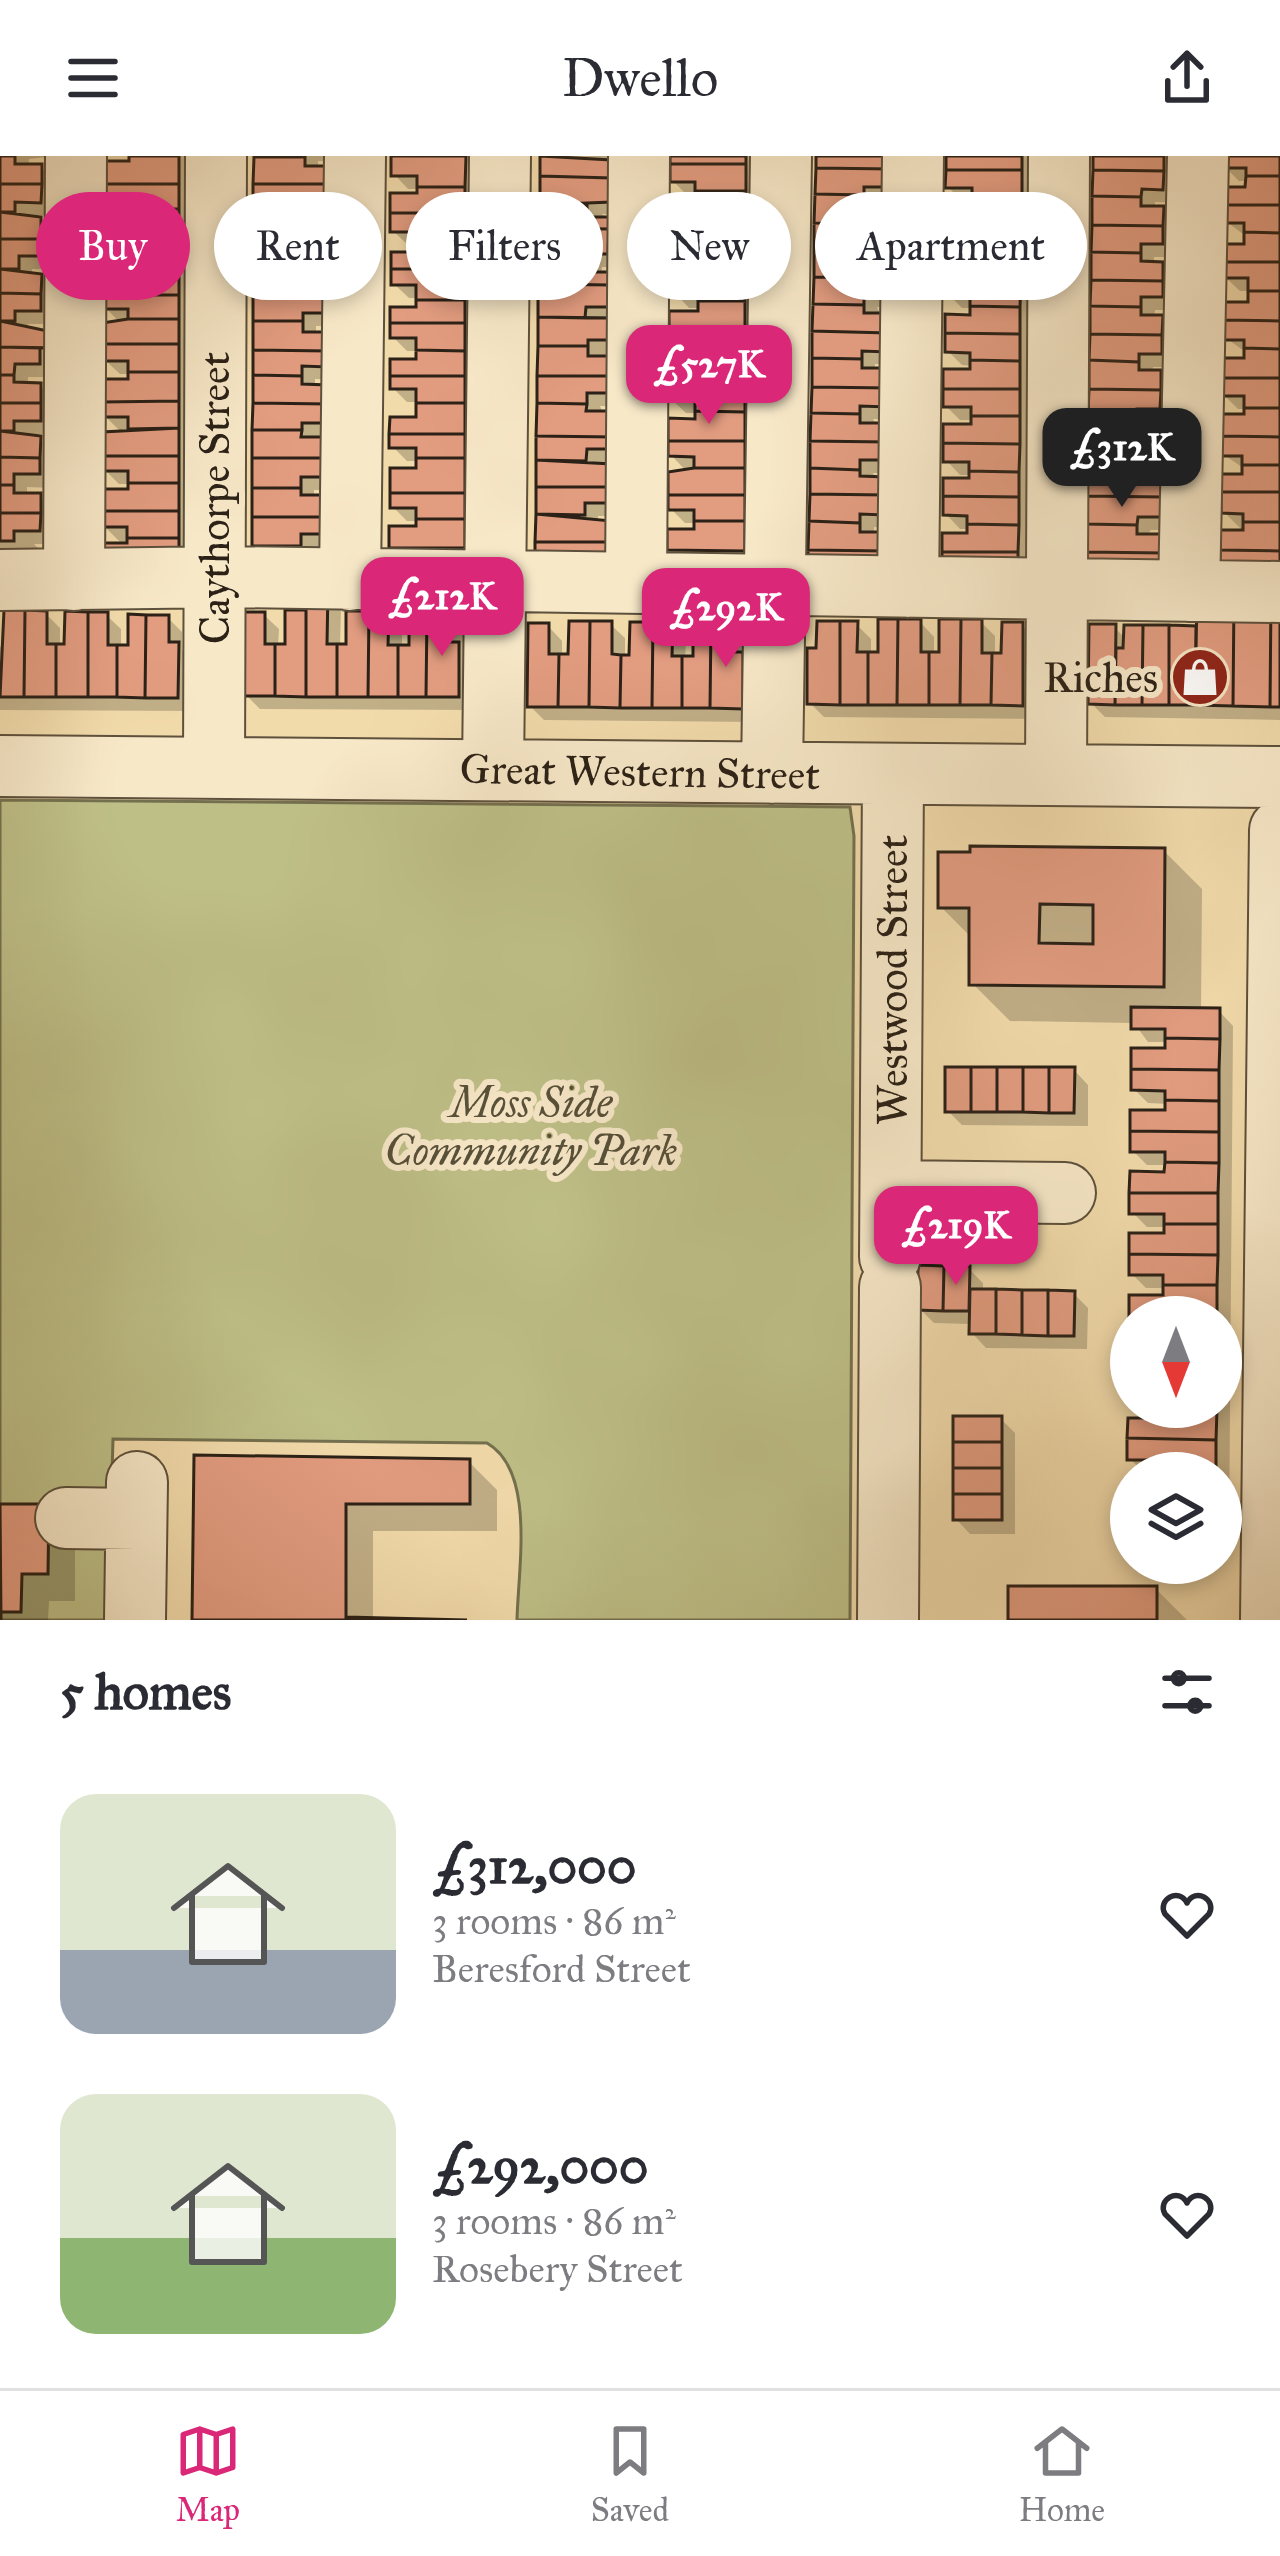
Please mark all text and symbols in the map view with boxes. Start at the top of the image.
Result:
icon: menu [60,45,126,111]
text: Dwello [562,45,718,111]
icon: share [1154,45,1220,111]
chip: Buy [36,192,190,300]
chip: Rent [214,192,382,300]
chip: Filters [406,192,603,300]
chip: New [627,192,791,300]
chip: Apartment [815,192,1087,300]
pin: £527K [625,325,793,427]
text: £527K [653,340,765,388]
street label: Caythorpe Street [189,352,241,644]
pin: £312K [1038,408,1206,510]
text: £312K [1069,423,1175,471]
pin: £212K [358,557,526,659]
pin: £292K [642,568,810,670]
text: £212K [388,572,496,620]
text: £292K [669,583,783,631]
shop icon: Riches [1169,646,1231,708]
place label: Riches [1043,652,1158,704]
street label: Great Western Street [459,743,821,801]
street label: Westwood Street [867,835,919,1125]
park label: Moss Side Community Park [385,1077,678,1177]
pin: £219K [872,1186,1040,1288]
text: £219K [901,1201,1011,1249]
north arrow [1110,1296,1242,1428]
map controls [1110,1296,1242,1584]
button: layers [1110,1452,1242,1584]
icon: filters [1154,1659,1220,1725]
text: 5 homes [60,1661,231,1723]
text: £312,000 [432,1835,636,1897]
icon: home [156,1842,300,1986]
icon: heart [1154,1881,1220,1947]
text: 3 rooms · 86 m² [432,1897,676,1945]
text: Beresford Street [432,1945,691,1993]
text: £292,000 [432,2135,648,2197]
icon: home [156,2142,300,2286]
icon: heart [1154,2181,1220,2247]
text: 3 rooms · 86 m² [432,2197,676,2245]
text: Rosebery Street [432,2245,683,2293]
tab: Map [175,2418,241,2530]
tab: Saved [591,2418,669,2530]
tab: Home [1019,2418,1105,2530]

